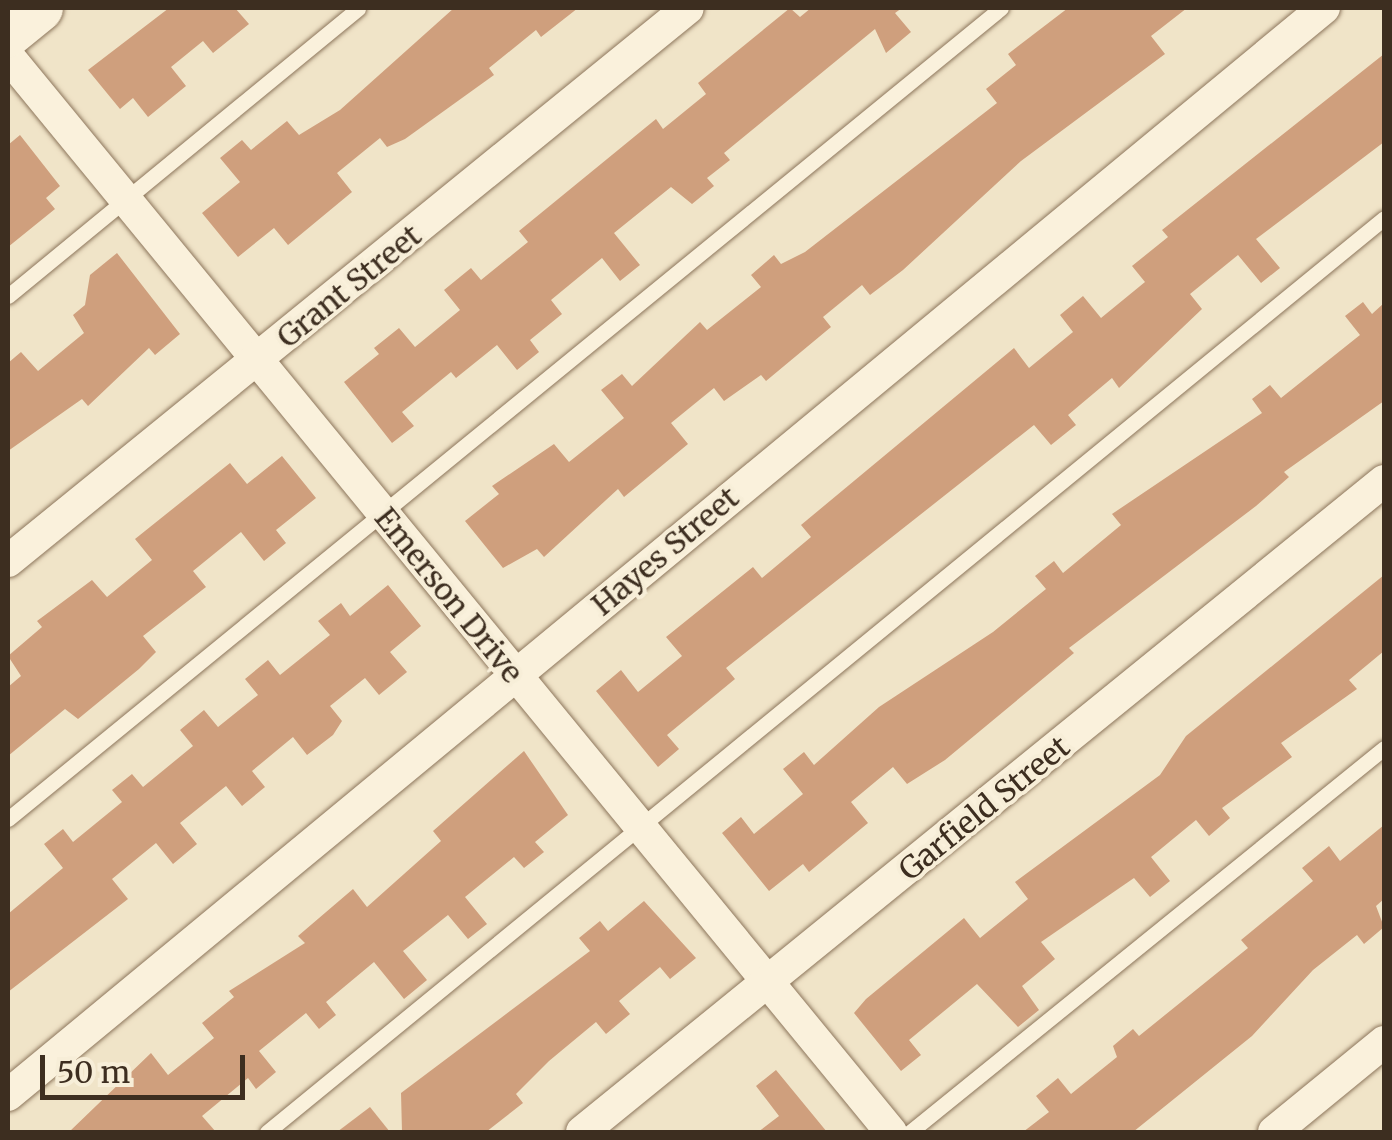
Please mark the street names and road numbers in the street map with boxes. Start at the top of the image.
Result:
street label: Grant Street [270,217,428,355]
street label: Hayes Street [584,479,746,623]
street label: Emerson Drive [367,500,531,690]
street label: Garfield Street [892,728,1076,888]

